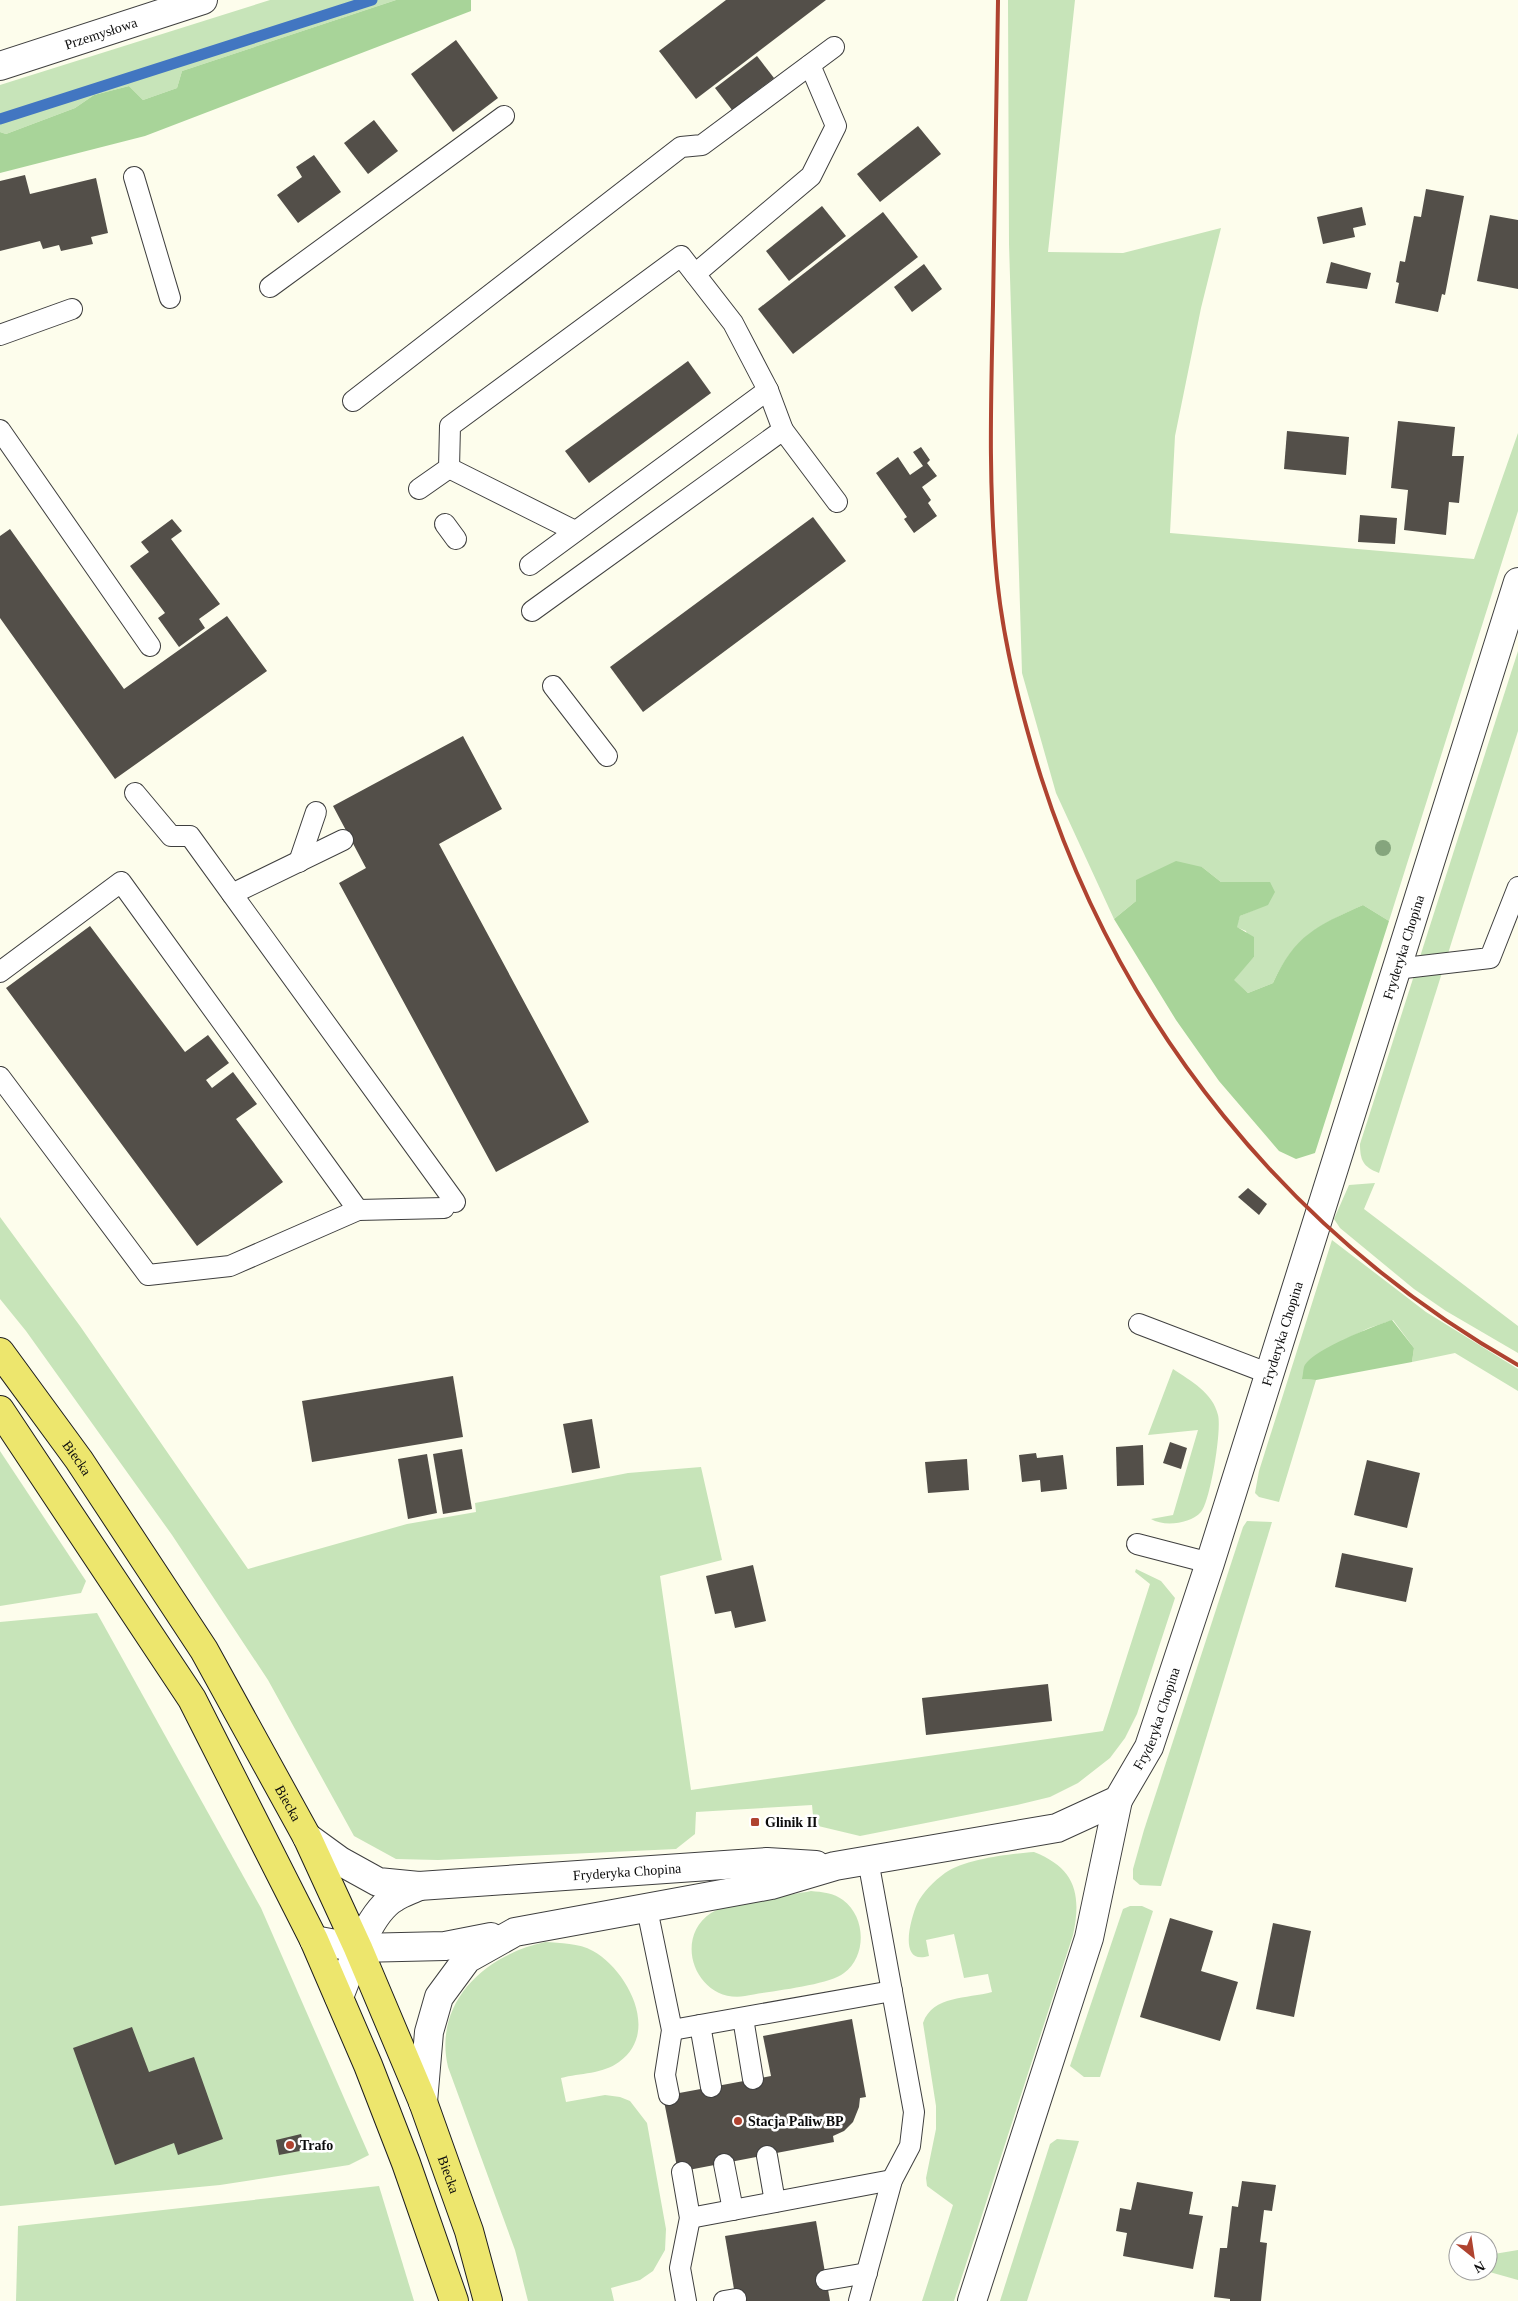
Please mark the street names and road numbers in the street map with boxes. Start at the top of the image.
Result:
street label: Przemysłowa [63,14,140,52]
street label: Fryderyka Chopina [1380,892,1427,1001]
street label: Fryderyka Chopina [1259,1279,1306,1388]
street label: Biecka [60,1438,95,1479]
street label: Fryderyka Chopina [1130,1665,1183,1772]
street label: Biecka [272,1782,305,1824]
street label: Fryderyka Chopina [572,1860,683,1883]
street label: Biecka [435,2154,463,2196]

